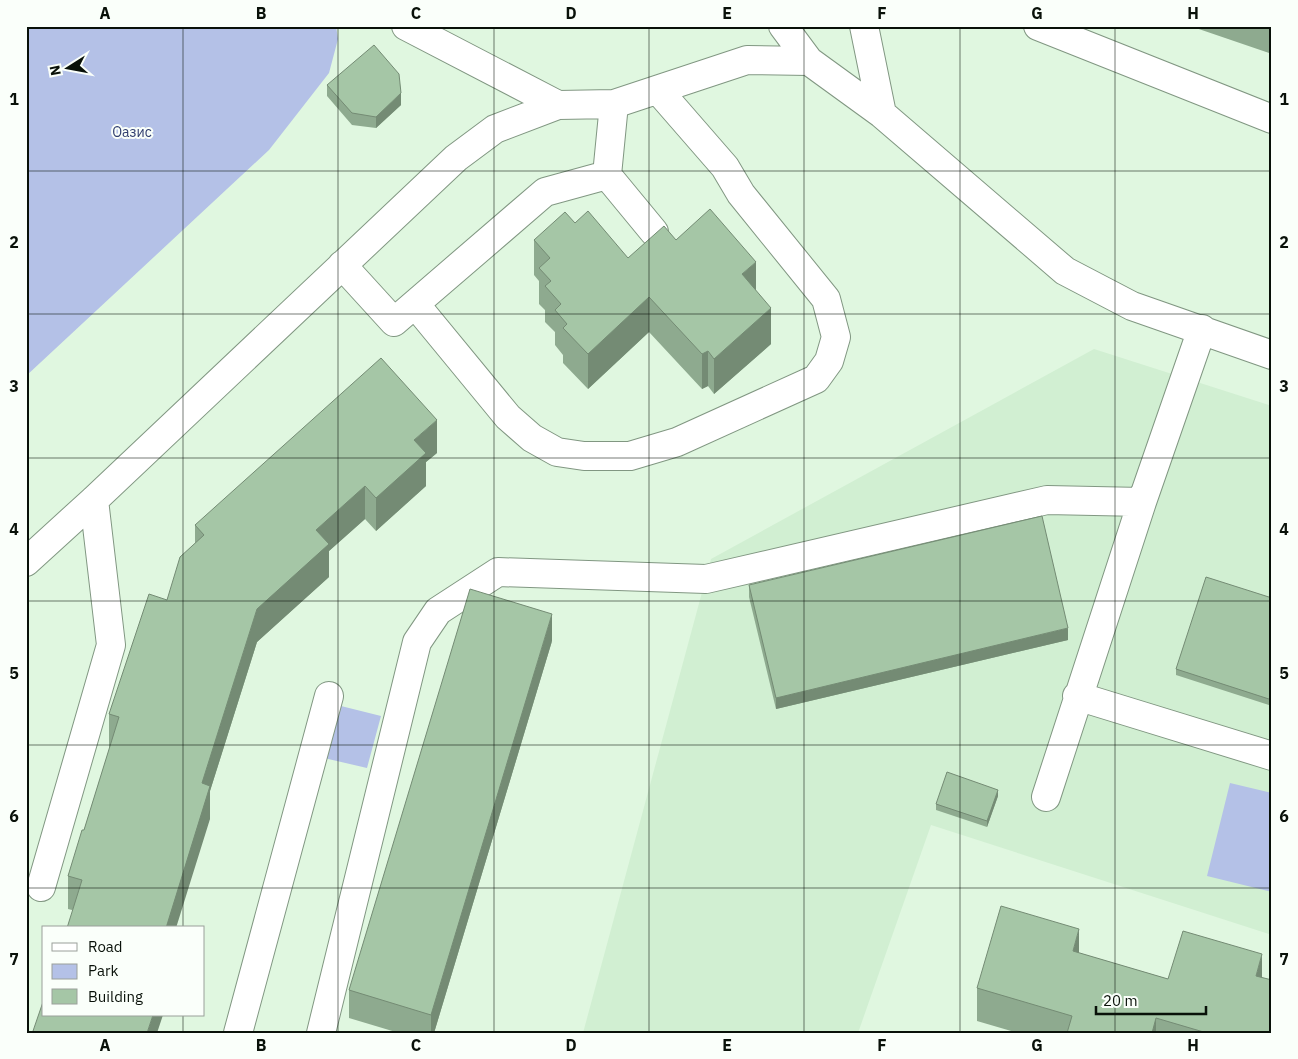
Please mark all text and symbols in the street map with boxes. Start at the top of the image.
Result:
text: A [100,3,111,23]
text: B [256,3,267,23]
text: C [411,3,421,23]
text: D [565,3,577,23]
text: E [722,3,732,23]
text: F [877,3,887,23]
text: G [1031,3,1043,23]
text: H [1187,3,1199,23]
north arrow [42,42,92,92]
text: N [45,64,65,77]
text: 1 [9,89,19,109]
text: 1 [1279,89,1289,109]
park label: Оазис [112,123,152,141]
text: 2 [9,232,19,252]
text: 2 [1279,232,1289,252]
text: 3 [9,376,19,396]
text: 3 [1279,376,1289,396]
text: 4 [9,519,19,539]
text: 4 [1279,519,1289,539]
text: 5 [9,663,19,683]
text: 5 [1279,663,1289,683]
text: 6 [9,806,19,826]
text: 6 [1279,806,1289,826]
legend [42,926,205,1016]
text: Road [88,937,123,956]
text: 7 [9,949,19,969]
text: 7 [1279,949,1289,969]
text: Park [88,961,118,980]
scale bar [1096,984,1206,1016]
text: Building [88,987,143,1006]
text: 20 m [1103,991,1138,1010]
text: A [100,1035,111,1055]
text: B [256,1035,267,1055]
text: C [411,1035,421,1055]
text: D [565,1035,577,1055]
text: E [722,1035,732,1055]
text: F [877,1035,887,1055]
text: G [1031,1035,1043,1055]
text: H [1187,1035,1199,1055]

